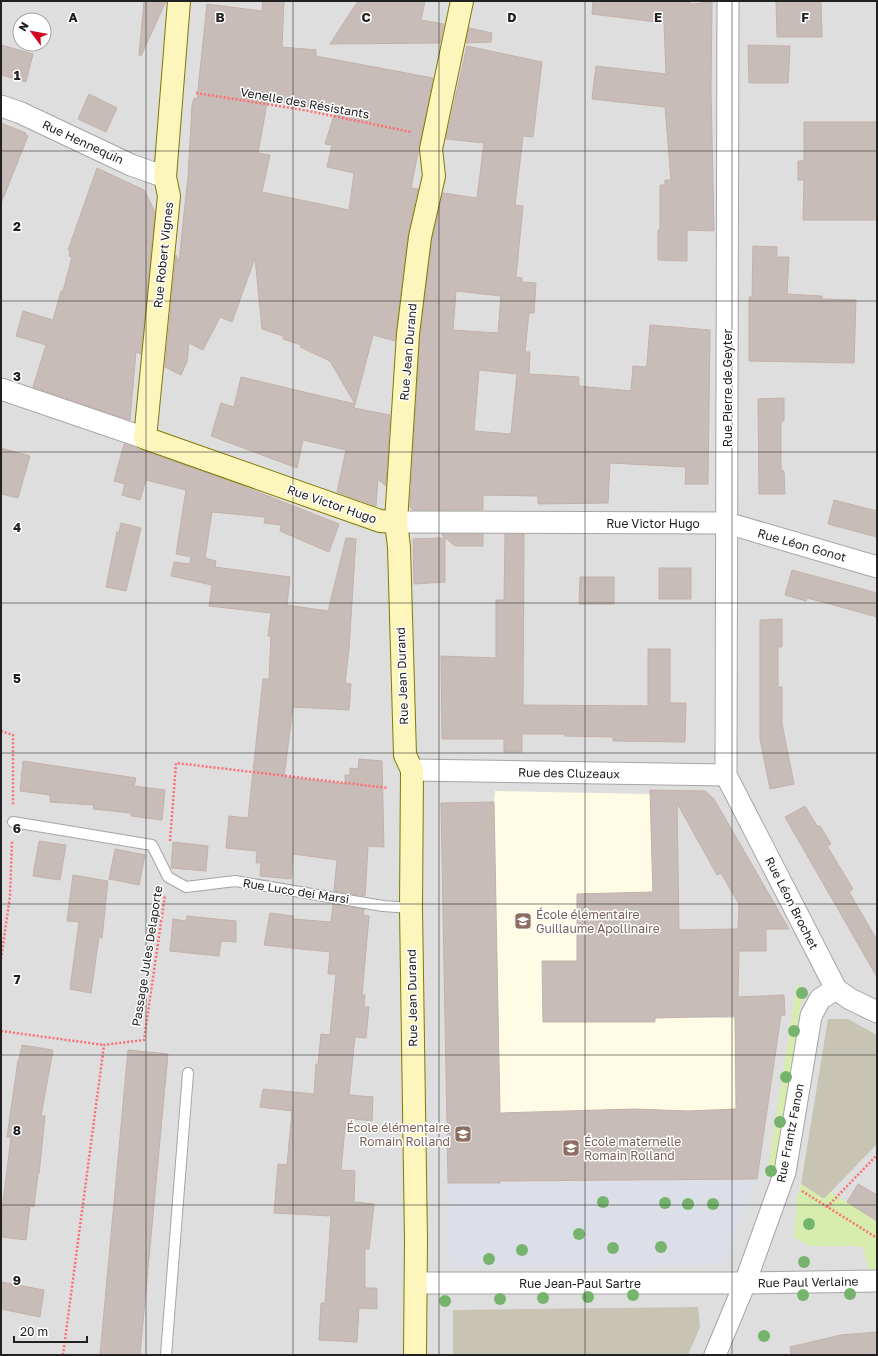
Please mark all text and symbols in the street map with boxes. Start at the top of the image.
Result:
text: A [68,9,78,25]
text: B [215,9,225,25]
text: C [361,9,371,25]
text: D [507,9,517,25]
text: E [654,9,662,25]
text: F [801,9,809,25]
north arrow [12,12,52,52]
text: N [15,19,31,33]
text: 1 [14,67,21,83]
street label: Venelle des Résistants [239,84,371,122]
street label: Rue Hennequin [40,117,126,167]
street label: Rue Robert Vignes [150,201,176,309]
text: 2 [13,218,21,234]
street label: Rue Jean Durand [396,303,420,401]
street label: Rue Pierre de Geyter [720,328,735,447]
text: 3 [13,368,21,384]
street label: Rue Victor Hugo [285,482,379,526]
street label: Rue Victor Hugo [606,516,700,531]
text: 4 [13,519,21,535]
street label: Rue Léon Gonot [756,525,848,565]
street label: Rue Jean Durand [393,627,411,725]
text: 5 [13,670,21,686]
street label: Rue des Cluzeaux [518,765,620,781]
text: 6 [13,820,21,836]
street label: Rue Léon Brochet [762,854,822,952]
street label: Rue Luco dei Marsi [242,875,350,907]
street label: Passage Jules Delaporte [128,884,166,1028]
place label: École élémentaire Guillaume Apollinaire [536,907,660,936]
school or university icon: École élémentaire Guillaume Apollinaire [513,911,533,931]
street label: Rue Jean Durand [404,949,420,1047]
text: 7 [13,971,21,987]
street label: Rue Frantz Fanon [773,1082,807,1184]
place label: École élémentaire Romain Rolland [347,1120,450,1149]
text: 8 [13,1122,21,1138]
school or university icon: École élémentaire Romain Rolland [453,1124,473,1144]
place label: École maternelle Romain Rolland [584,1134,681,1163]
school or university icon: École maternelle Romain Rolland [561,1138,581,1158]
text: 9 [13,1272,21,1288]
street label: Rue Paul Verlaine [757,1274,859,1290]
street label: Rue Jean-Paul Sartre [519,1276,641,1291]
scale bar [14,1318,87,1344]
text: 20 m [20,1324,48,1339]

